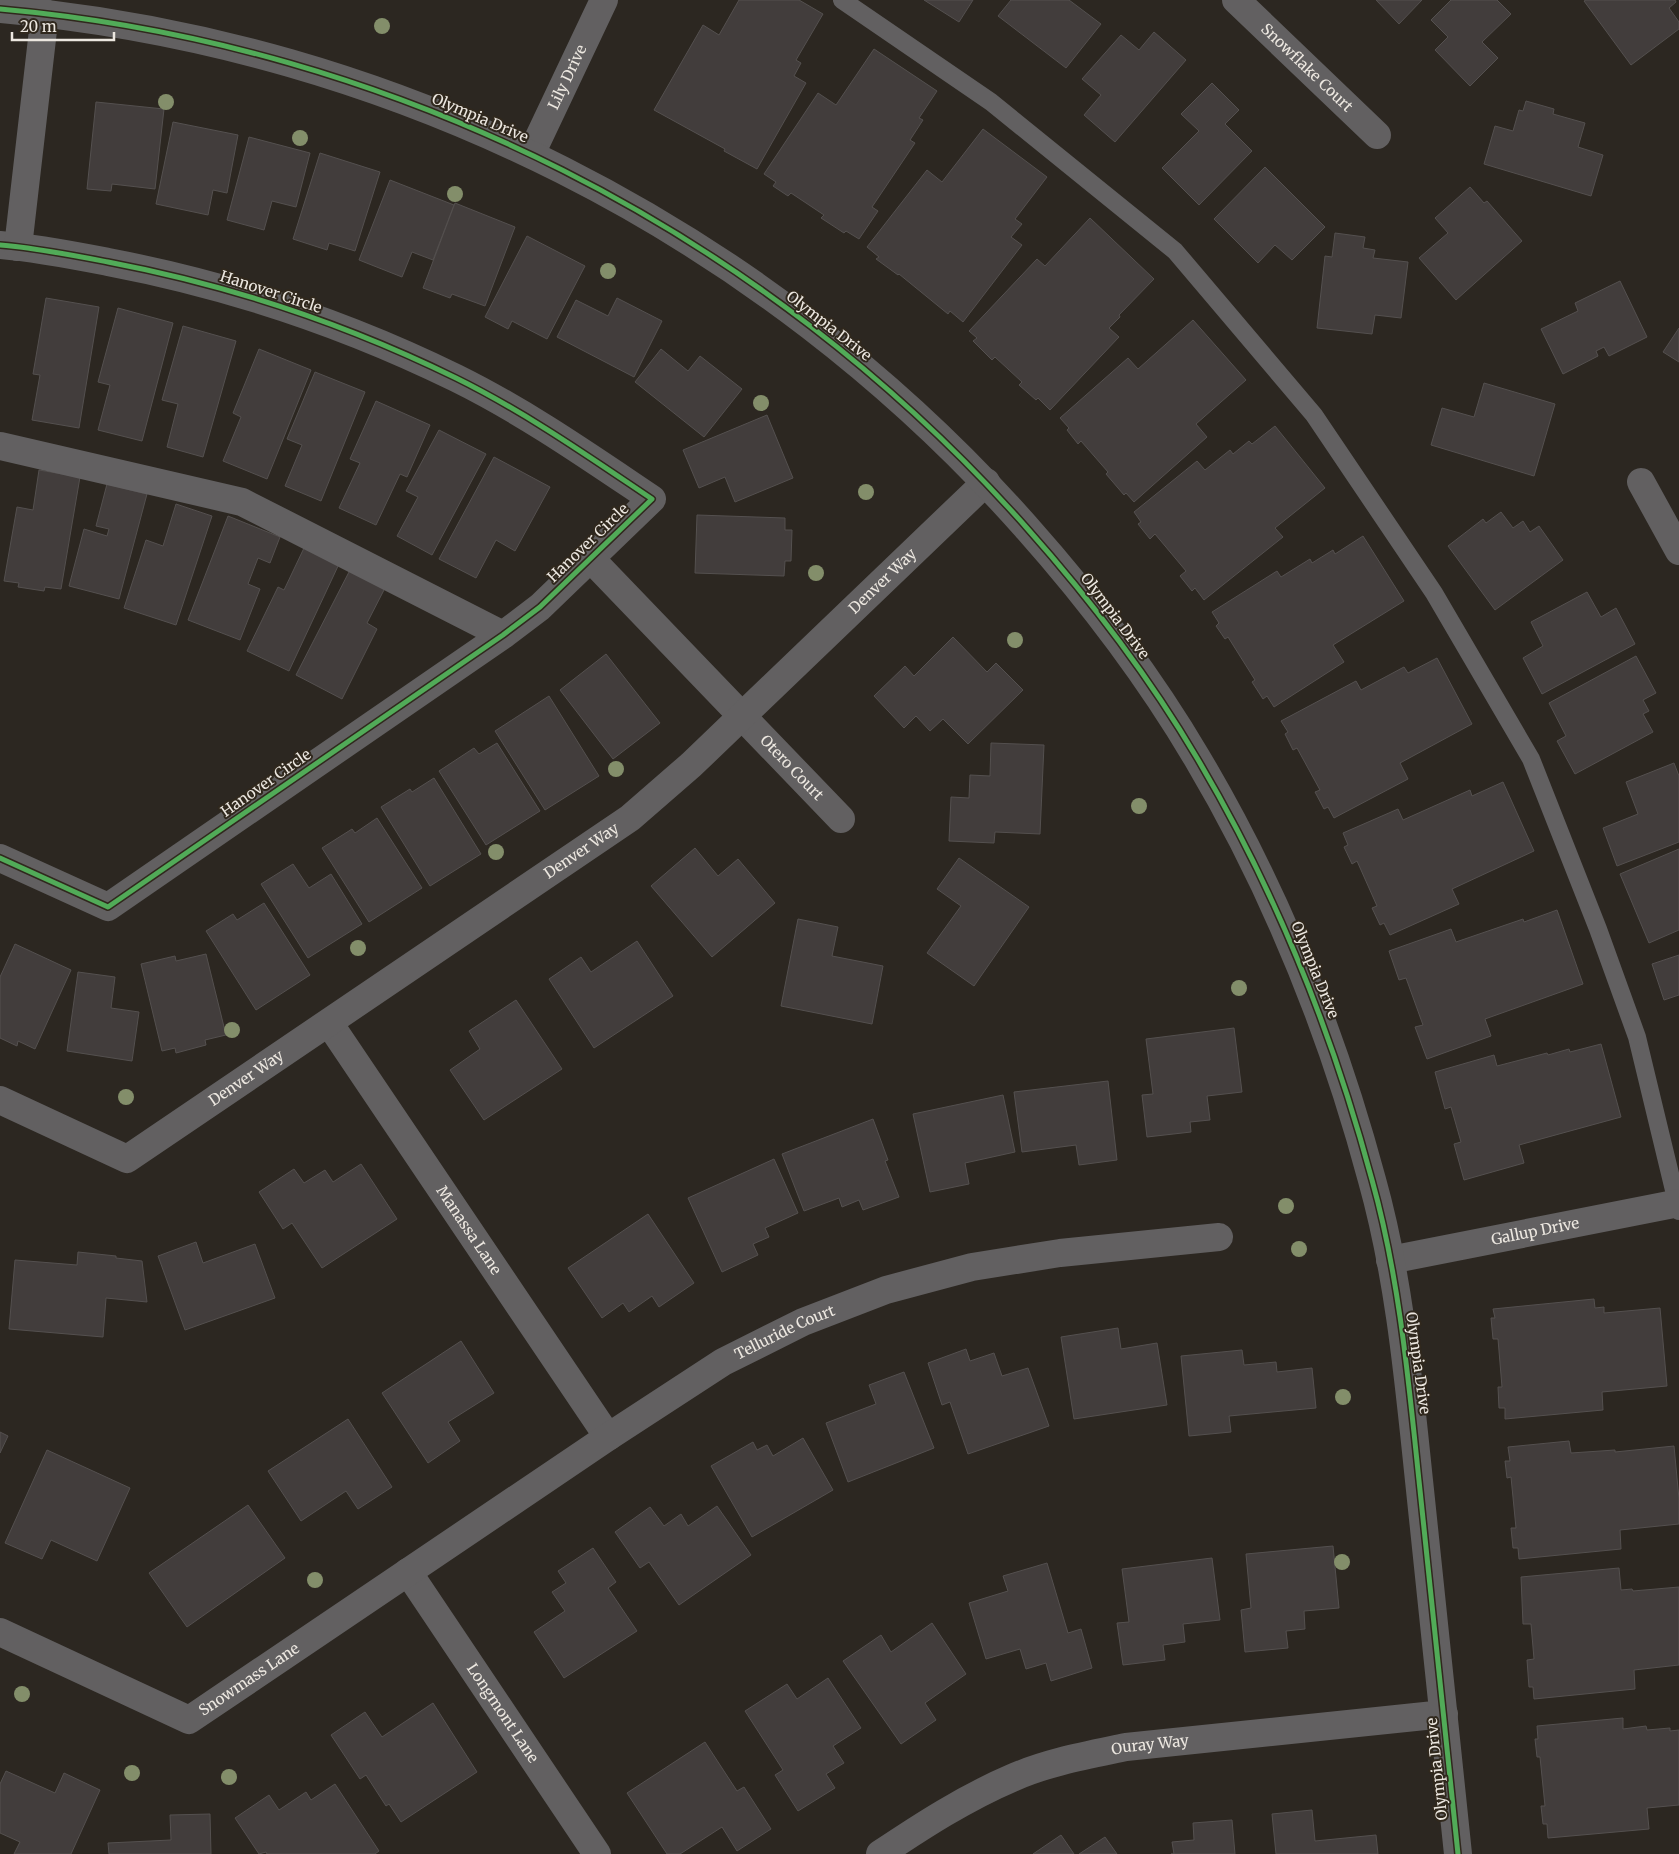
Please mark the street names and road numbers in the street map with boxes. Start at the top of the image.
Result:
street label: Snowflake Court [1257,19,1357,116]
street label: Lily Drive [543,41,591,113]
street label: Olympia Drive [429,89,531,146]
street label: Hanover Circle [218,266,325,317]
street label: Olympia Drive [783,286,876,365]
street label: Hanover Circle [543,499,632,586]
street label: Denver Way [844,544,920,618]
street label: Olympia Drive [1077,569,1154,663]
street label: Otero Court [756,731,828,804]
street label: Hanover Circle [217,744,315,821]
street label: Denver Way [540,818,622,883]
street label: Olympia Drive [1287,919,1344,1021]
street label: Denver Way [205,1046,287,1110]
street label: Manassa Lane [432,1182,506,1278]
street label: Gallup Drive [1490,1213,1581,1249]
street label: Telluride Court [731,1301,838,1364]
street label: Olympia Drive [1402,1311,1435,1415]
street label: Snowmass Lane [195,1638,303,1720]
street label: Longmont Lane [463,1660,543,1766]
street label: Olympia Drive [1422,1717,1451,1821]
street label: Ouray Way [1109,1731,1190,1759]

